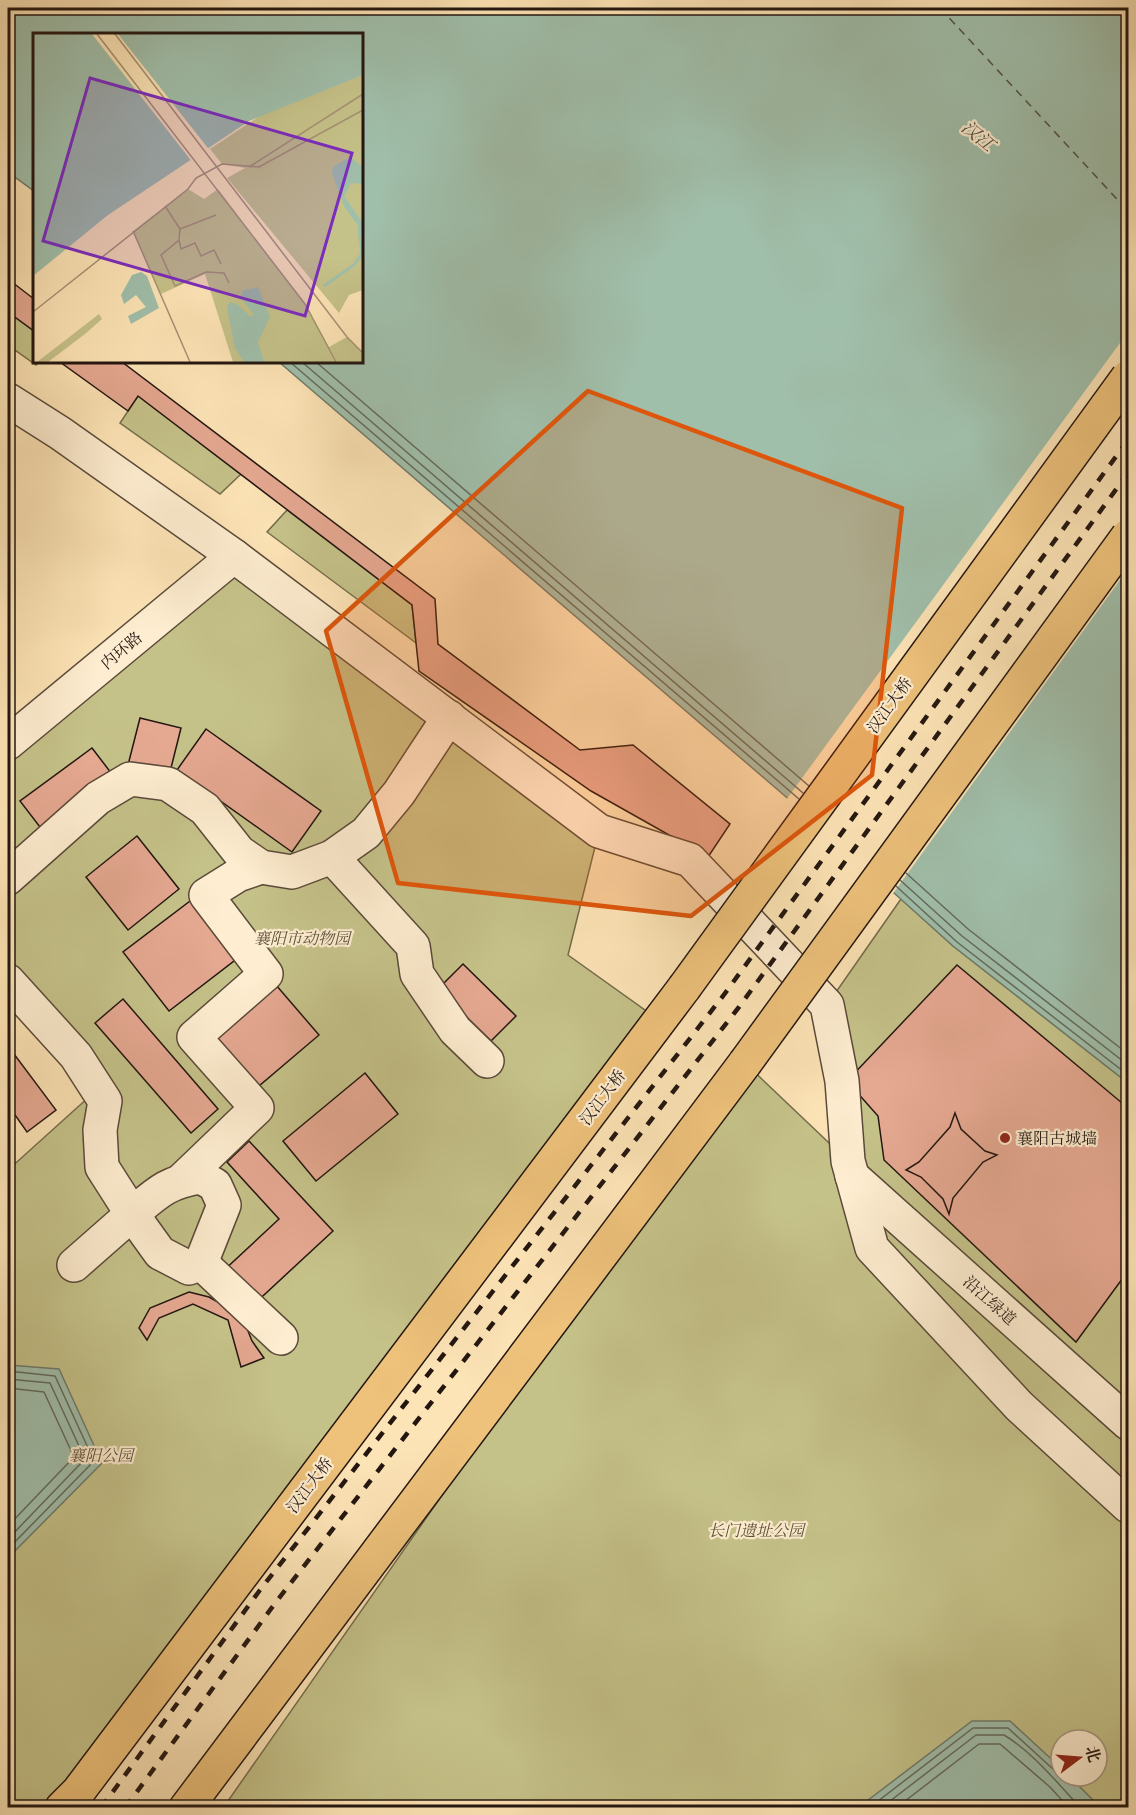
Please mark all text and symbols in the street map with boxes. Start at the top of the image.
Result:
inset map [33,33,363,363]
water label: 汉江 [957,116,1001,158]
street label: 内环路 [96,627,146,673]
street label: 汉江大桥 [862,673,916,737]
park label: 襄阳市动物园 [254,928,353,948]
street label: 汉江大桥 [575,1065,629,1129]
place label: 襄阳古城墙 [1017,1128,1097,1148]
marker: 襄阳古城墙 [998,1131,1012,1145]
street label: 沿江绿道 [960,1271,1020,1329]
park label: 襄阳公园 [69,1445,136,1465]
street label: 汉江大桥 [282,1453,336,1517]
park label: 长门遗址公园 [708,1520,807,1540]
north arrow [1049,1728,1109,1788]
text: 北 [1082,1743,1105,1764]

